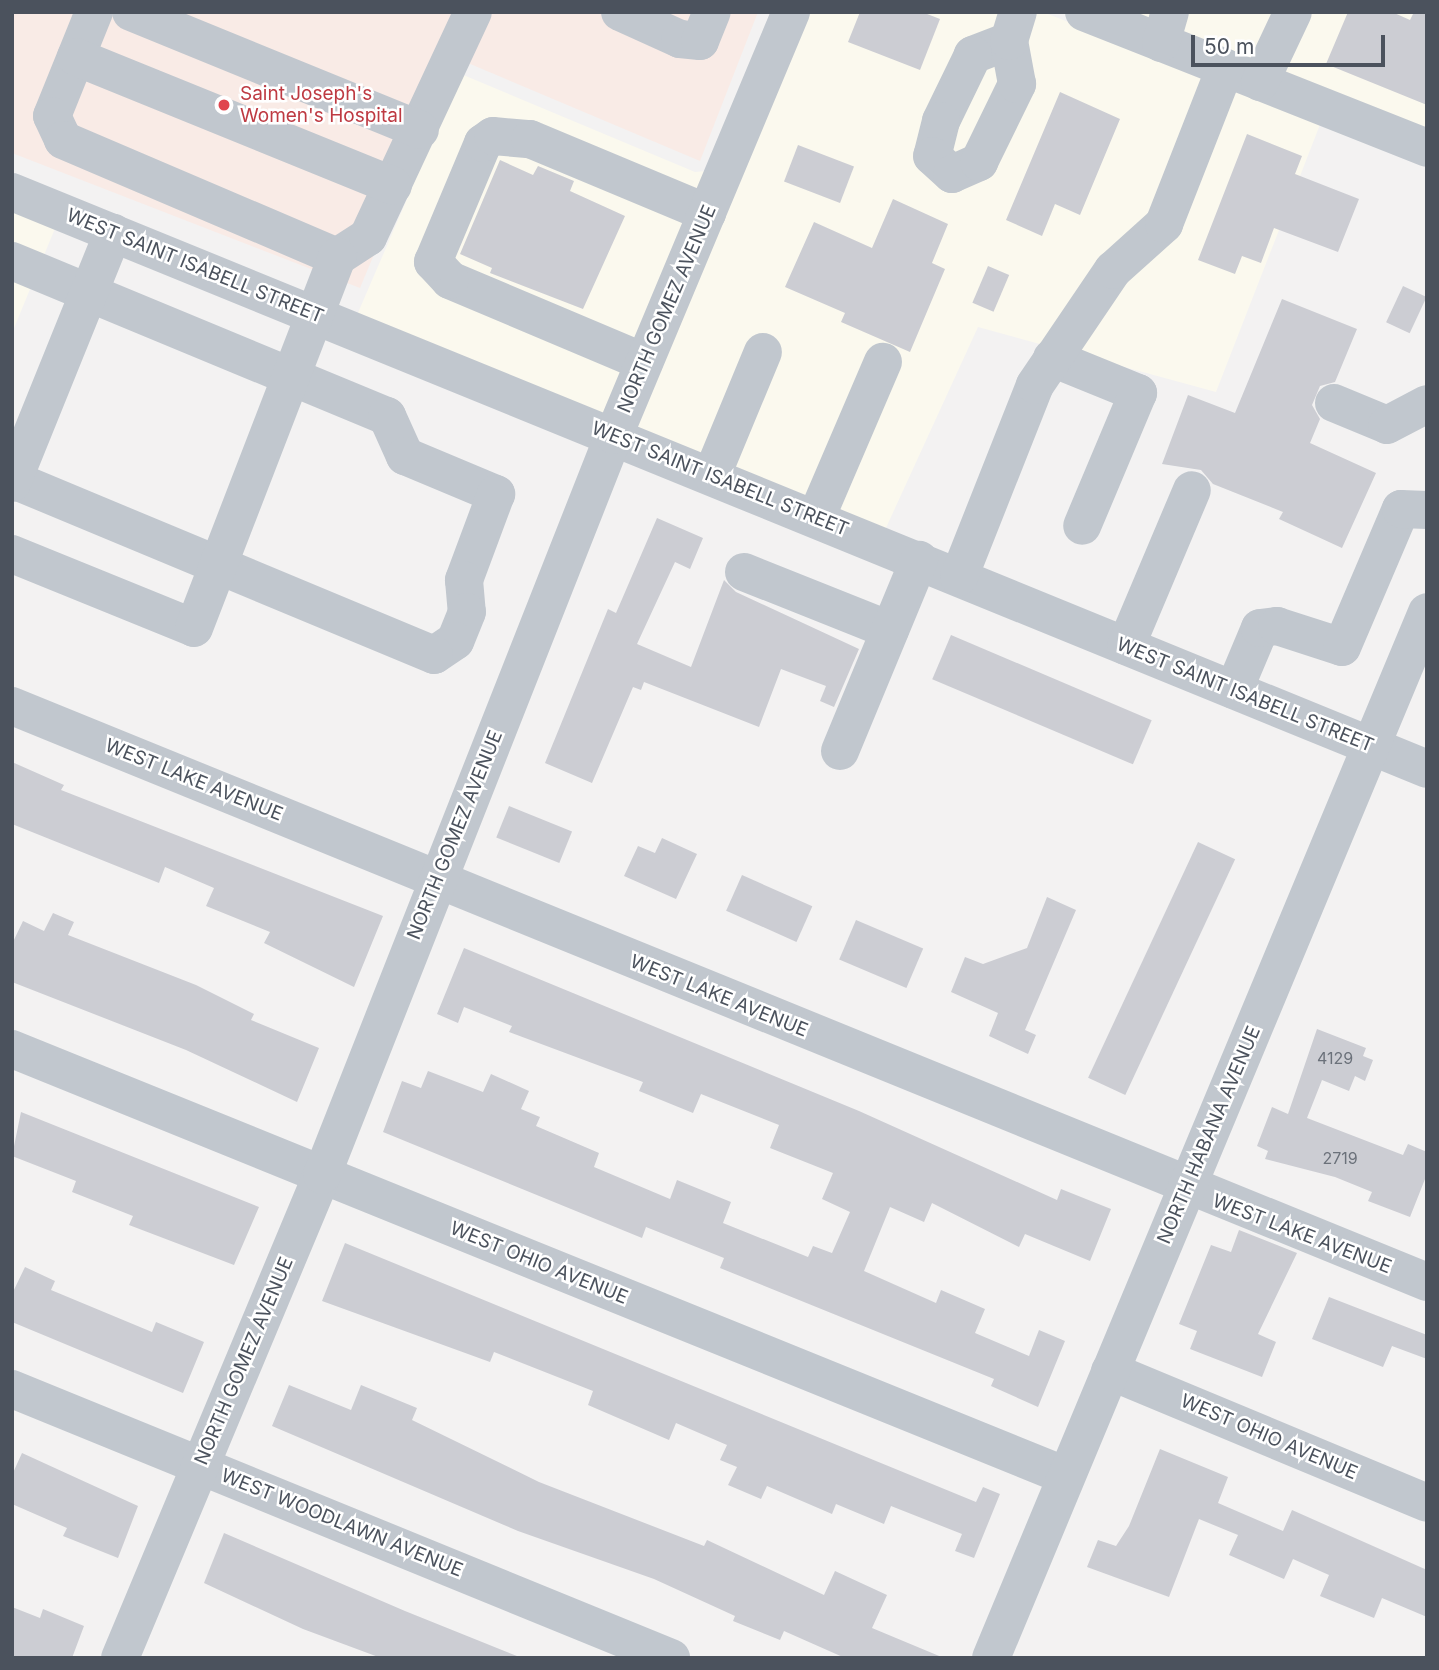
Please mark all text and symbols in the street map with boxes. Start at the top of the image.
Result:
scale bar [1194,21,1388,65]
text: 50 m [1204,34,1254,59]
place label: Saint Joseph's Women's Hospital [240,83,403,127]
marker: Saint Joseph's Women's Hospital [214,95,234,115]
street label: NORTH GOMEZ AVENUE [613,202,721,416]
street label: WEST SAINT ISABELL STREET [63,204,327,328]
street label: WEST SAINT ISABELL STREET [588,417,852,541]
street label: WEST SAINT ISABELL STREET [1113,633,1377,757]
street label: NORTH GOMEZ AVENUE [403,727,507,943]
street label: WEST LAKE AVENUE [102,734,286,826]
street label: WEST LAKE AVENUE [627,950,811,1042]
street label: NORTH HABANA AVENUE [1153,1023,1265,1247]
house number: 4129 [1317,1048,1353,1068]
house number: 2719 [1322,1148,1358,1168]
street label: WEST LAKE AVENUE [1209,1189,1395,1279]
street label: WEST OHIO AVENUE [447,1217,631,1309]
street label: NORTH GOMEZ AVENUE [190,1254,298,1468]
street label: WEST OHIO AVENUE [1177,1389,1361,1485]
street label: WEST WOODLAWN AVENUE [218,1464,466,1582]

